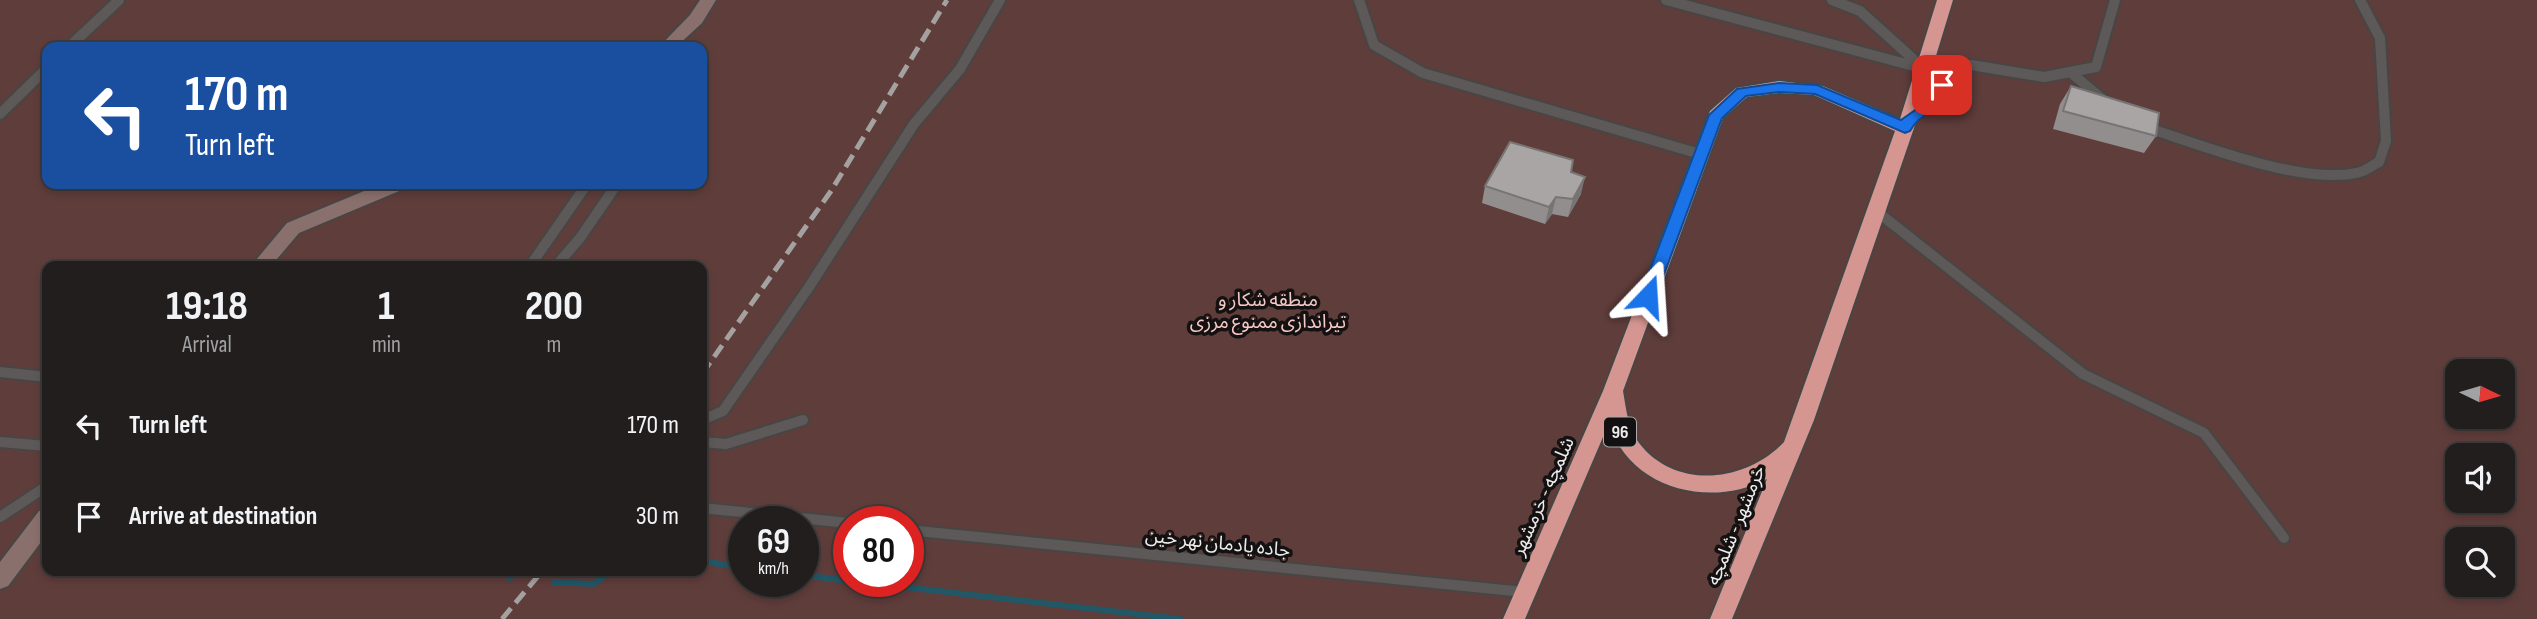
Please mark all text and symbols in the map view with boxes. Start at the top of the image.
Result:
pin [1912,55,1972,115]
text: 170 m [185,66,289,125]
icon: arrive [1923,66,1961,104]
icon: left [70,70,161,161]
text: Turn left [185,126,275,165]
position arrow [1611,259,1685,333]
text: 19:18 [166,281,248,332]
text: 1 [378,281,395,332]
text: 200 [525,281,583,332]
park label: منطقه شکار و تیراندازی ممنوع مرزی [1190,289,1346,335]
text: Arrival [182,331,232,359]
text: min [372,331,401,359]
text: m [546,331,561,359]
north arrow [2445,359,2515,429]
map controls [2445,359,2515,597]
icon: left [70,407,108,445]
text: Turn left [129,410,207,441]
text: 170 m [627,410,679,441]
road number: 96 [1604,418,1636,446]
street label: شلمچه - خرمشهر [1507,434,1580,560]
button: sound [2445,443,2515,513]
street label: خرمشهر - شلمچه [1702,462,1771,589]
icon: arrive [70,498,108,536]
text: Arrive at destination [129,501,317,532]
text: 30 m [636,501,679,532]
speed limit sign: 80 [833,506,924,597]
text: 69 [757,521,790,564]
street label: جاده یادمان نهر خین [1144,524,1292,563]
button: search [2445,527,2515,597]
text: km/h [758,558,789,579]

